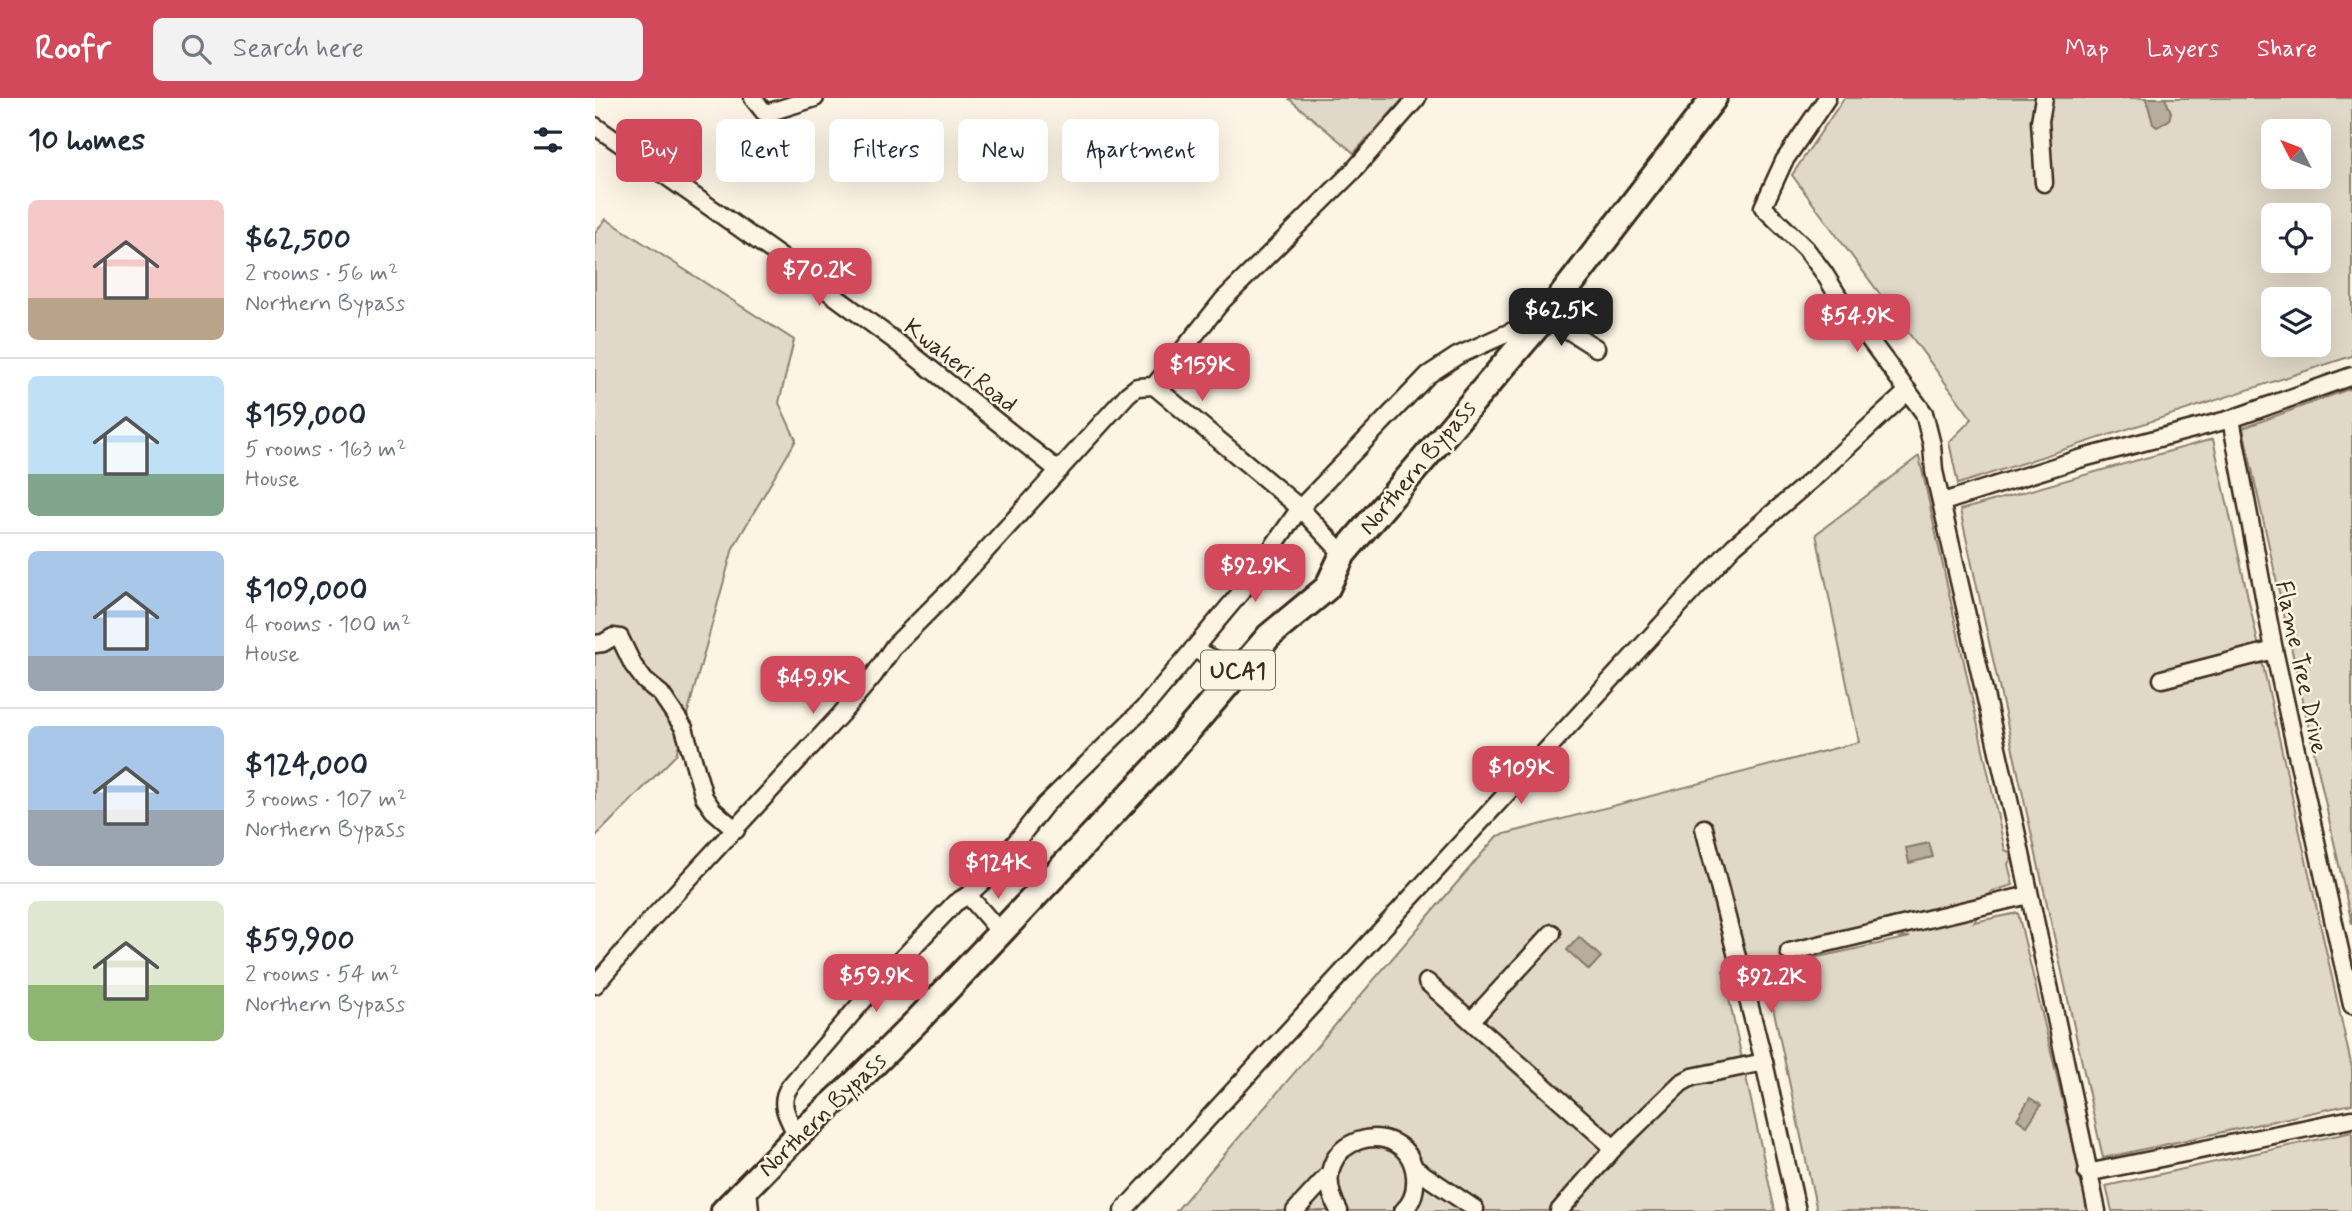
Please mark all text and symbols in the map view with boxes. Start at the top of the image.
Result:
search box [153,18,643,81]
text: Roofr [35,27,111,71]
icon: search [177,30,215,68]
text: Search here [233,32,364,66]
text: Map [2065,34,2109,65]
text: Layers [2147,34,2219,65]
text: Share [2257,34,2317,65]
chip: Buy [616,119,702,182]
chip: Rent [716,119,815,182]
chip: Filters [829,119,944,182]
chip: New [958,119,1048,182]
chip: Apartment [1062,119,1219,182]
north arrow [2261,119,2331,189]
map controls [2261,119,2331,357]
text: 10 homes [28,121,145,160]
icon: filters [529,121,567,159]
button: locate [2261,203,2331,273]
text: $62,500 [245,220,351,259]
icon: home [84,228,168,312]
pin: $70.2K [762,248,876,308]
text: $70.2K [783,256,855,286]
text: 2 rooms · 56 m² [245,259,398,289]
button: layers [2261,287,2331,357]
pin: $62.5K [1504,288,1618,348]
text: Northern Bypass [245,289,405,319]
pin: $54.9K [1800,294,1914,354]
text: $62.5K [1525,296,1597,326]
text: $54.9K [1820,302,1894,332]
street label: Kwaheri Road [897,312,1023,420]
pin: $159K [1153,344,1251,403]
text: $159K [1170,351,1234,381]
street label: Northern Bypass [1353,394,1484,542]
text: $159,000 [245,396,366,435]
icon: home [84,404,168,488]
text: 5 rooms · 163 m² [245,435,407,465]
text: House [245,465,299,495]
pin: $92.9K [1198,545,1312,604]
text: $92.9K [1220,552,1290,582]
text: $109,000 [245,571,367,610]
street label: Flame Tree Drive [2267,578,2334,757]
icon: home [84,579,168,663]
text: 4 rooms · 100 m² [245,610,411,640]
text: House [245,640,299,670]
road number: UCA1 [1201,650,1275,690]
pin: $49.9K [756,656,870,716]
text: $49.9K [777,664,849,694]
text: $124,000 [245,746,368,785]
pin: $109K [1472,746,1570,806]
icon: home [84,754,168,838]
text: $109K [1488,754,1554,784]
text: 3 rooms · 107 m² [245,785,407,815]
text: Northern Bypass [245,815,405,845]
pin: $124K [949,842,1047,901]
text: $124K [965,849,1031,879]
text: $59,900 [245,921,355,960]
icon: home [84,929,168,1013]
pin: $59.9K [819,954,933,1014]
pin: $92.2K [1714,956,1828,1015]
text: 2 rooms · 54 m² [245,960,399,990]
text: $59.9K [839,962,913,992]
text: $92.2K [1736,963,1806,993]
text: Northern Bypass [245,990,405,1020]
street label: Northern Bypass [752,1046,894,1184]

